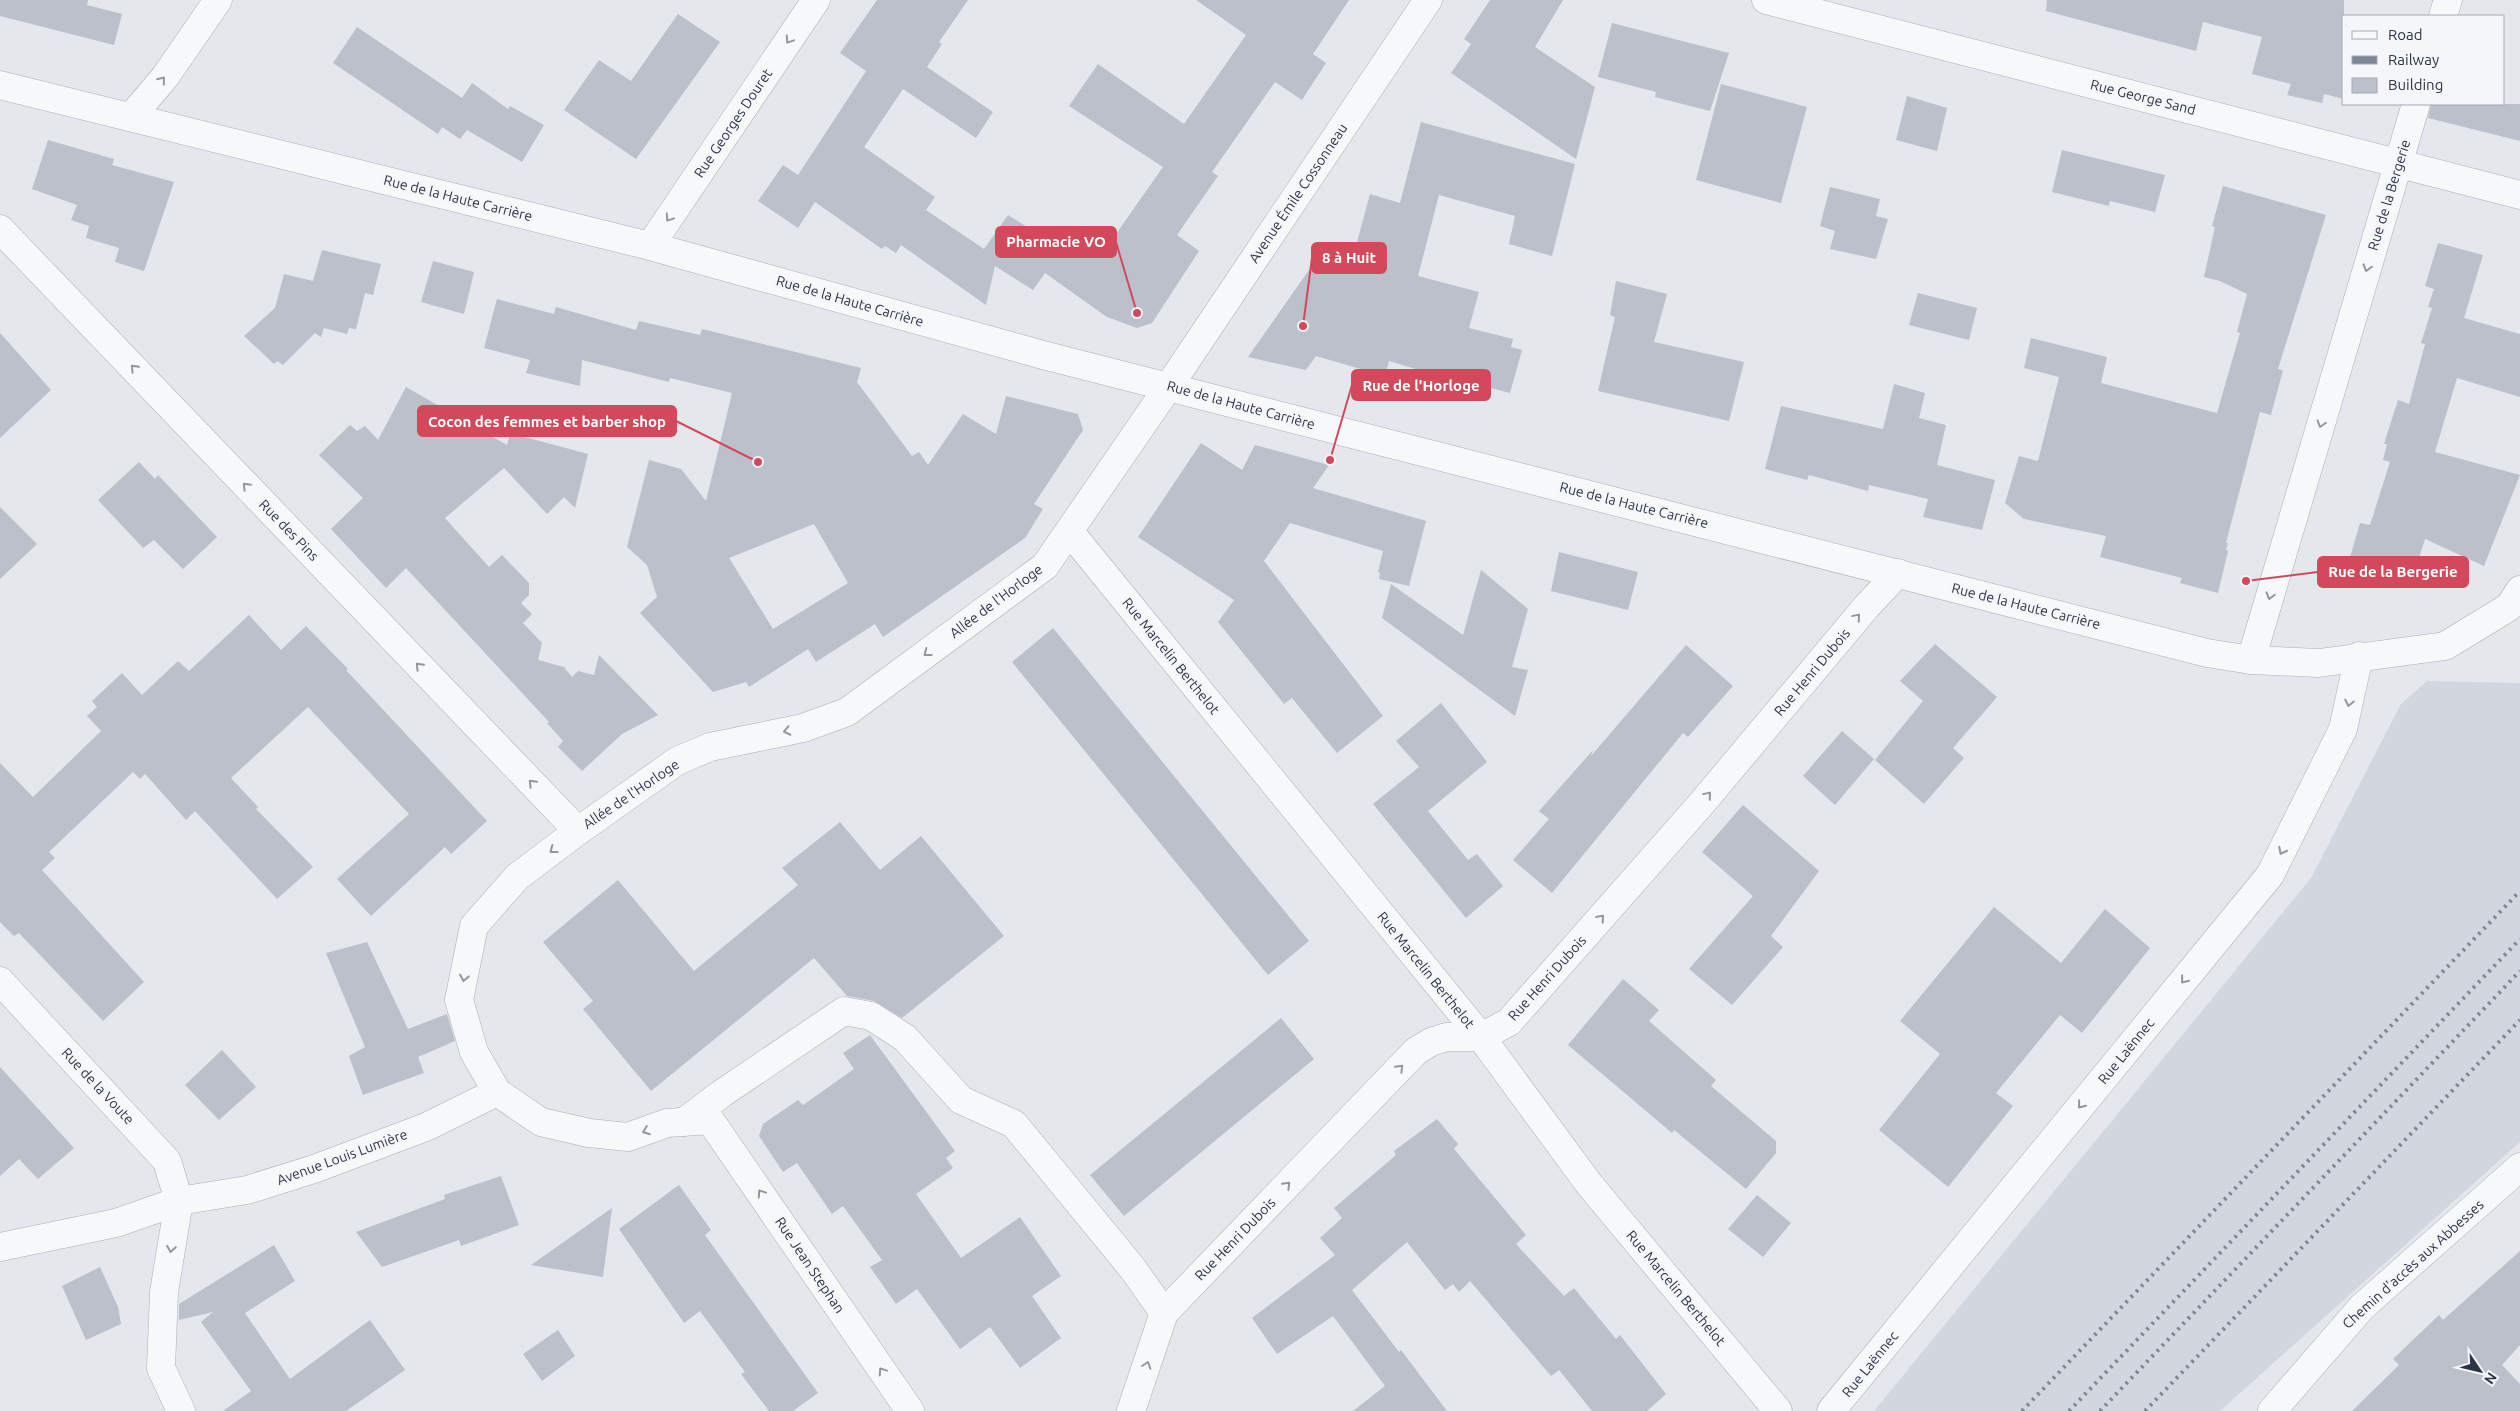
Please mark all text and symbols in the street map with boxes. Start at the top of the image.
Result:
legend [2342,15,2505,105]
text: Road [2388,26,2423,43]
one-way arrow [786,35,795,44]
text: Railway [2388,51,2439,68]
street label: Rue Georges Douret [691,65,776,180]
street label: Rue George Sand [2089,76,2197,118]
text: Building [2388,76,2443,93]
one-way arrow [157,77,165,86]
street label: Avenue Émile Cossonneau [1245,120,1351,266]
street label: Rue de la Bergerie [2365,138,2413,252]
street label: Rue de la Haute Carrière [382,172,534,224]
one-way arrow [666,212,675,222]
callout: Pharmacie VO [996,227,1116,257]
text: Pharmacie VO [1006,233,1106,250]
callout: 8 à Huit [1312,243,1386,273]
text: 8 à Huit [1322,249,1377,266]
one-way arrow [2362,263,2372,271]
street label: Rue de la Haute Carrière [774,272,926,330]
one-way arrow [131,365,140,374]
callout: Rue de l'Horloge [1352,370,1490,400]
street label: Rue de la Haute Carrière [1165,377,1317,433]
text: Rue de l'Horloge [1362,377,1480,394]
callout: Cocon des femmes et barber shop [418,406,676,436]
text: Cocon des femmes et barber shop [428,413,666,430]
one-way arrow [2316,419,2326,427]
street label: Rue de la Haute Carrière [1558,479,1710,531]
one-way arrow [243,482,252,491]
street label: Rue des Pins [256,496,322,564]
callout: Rue de la Bergerie [2318,557,2468,587]
street label: Allée de l'Horloge [946,561,1046,641]
text: Rue de la Bergerie [2328,563,2458,580]
street label: Rue de la Haute Carrière [1950,580,2102,632]
one-way arrow [2265,592,2275,600]
street label: Rue Marcelin Berthelot [1119,595,1223,718]
one-way arrow [1852,614,1861,623]
street label: Rue Henri Dubois [1771,625,1853,719]
one-way arrow [923,647,933,656]
one-way arrow [416,663,425,672]
one-way arrow [2344,699,2354,708]
one-way arrow [783,726,792,736]
street label: Allée de l'Horloge [580,756,682,832]
one-way arrow [529,780,538,789]
one-way arrow [1702,792,1711,801]
one-way arrow [549,844,559,853]
one-way arrow [2278,846,2288,855]
street label: Rue Marcelin Berthelot [1374,909,1478,1032]
one-way arrow [1595,914,1604,923]
street label: Rue Henri Dubois [1505,932,1589,1024]
one-way arrow [459,973,469,982]
one-way arrow [2181,974,2190,983]
street label: Rue Laënnec [2095,1015,2158,1087]
street label: Rue de la Voute [59,1044,137,1128]
one-way arrow [1394,1064,1403,1073]
one-way arrow [2078,1100,2087,1109]
one-way arrow [642,1125,650,1135]
street label: Avenue Louis Lumière [275,1126,409,1188]
one-way arrow [1281,1181,1290,1190]
one-way arrow [758,1190,767,1199]
street label: Rue Henri Dubois [1191,1194,1279,1284]
street label: Chemin d'accès aux Abbesses [2339,1196,2487,1332]
street label: Rue Jean Stephan [772,1214,848,1316]
street label: Rue Marcelin Berthelot [1623,1227,1729,1349]
one-way arrow [167,1245,177,1253]
street label: Rue Laënnec [1839,1328,1902,1400]
north arrow [2455,1346,2505,1396]
one-way arrow [1141,1361,1151,1369]
one-way arrow [879,1367,888,1377]
text: N [2481,1370,2500,1387]

